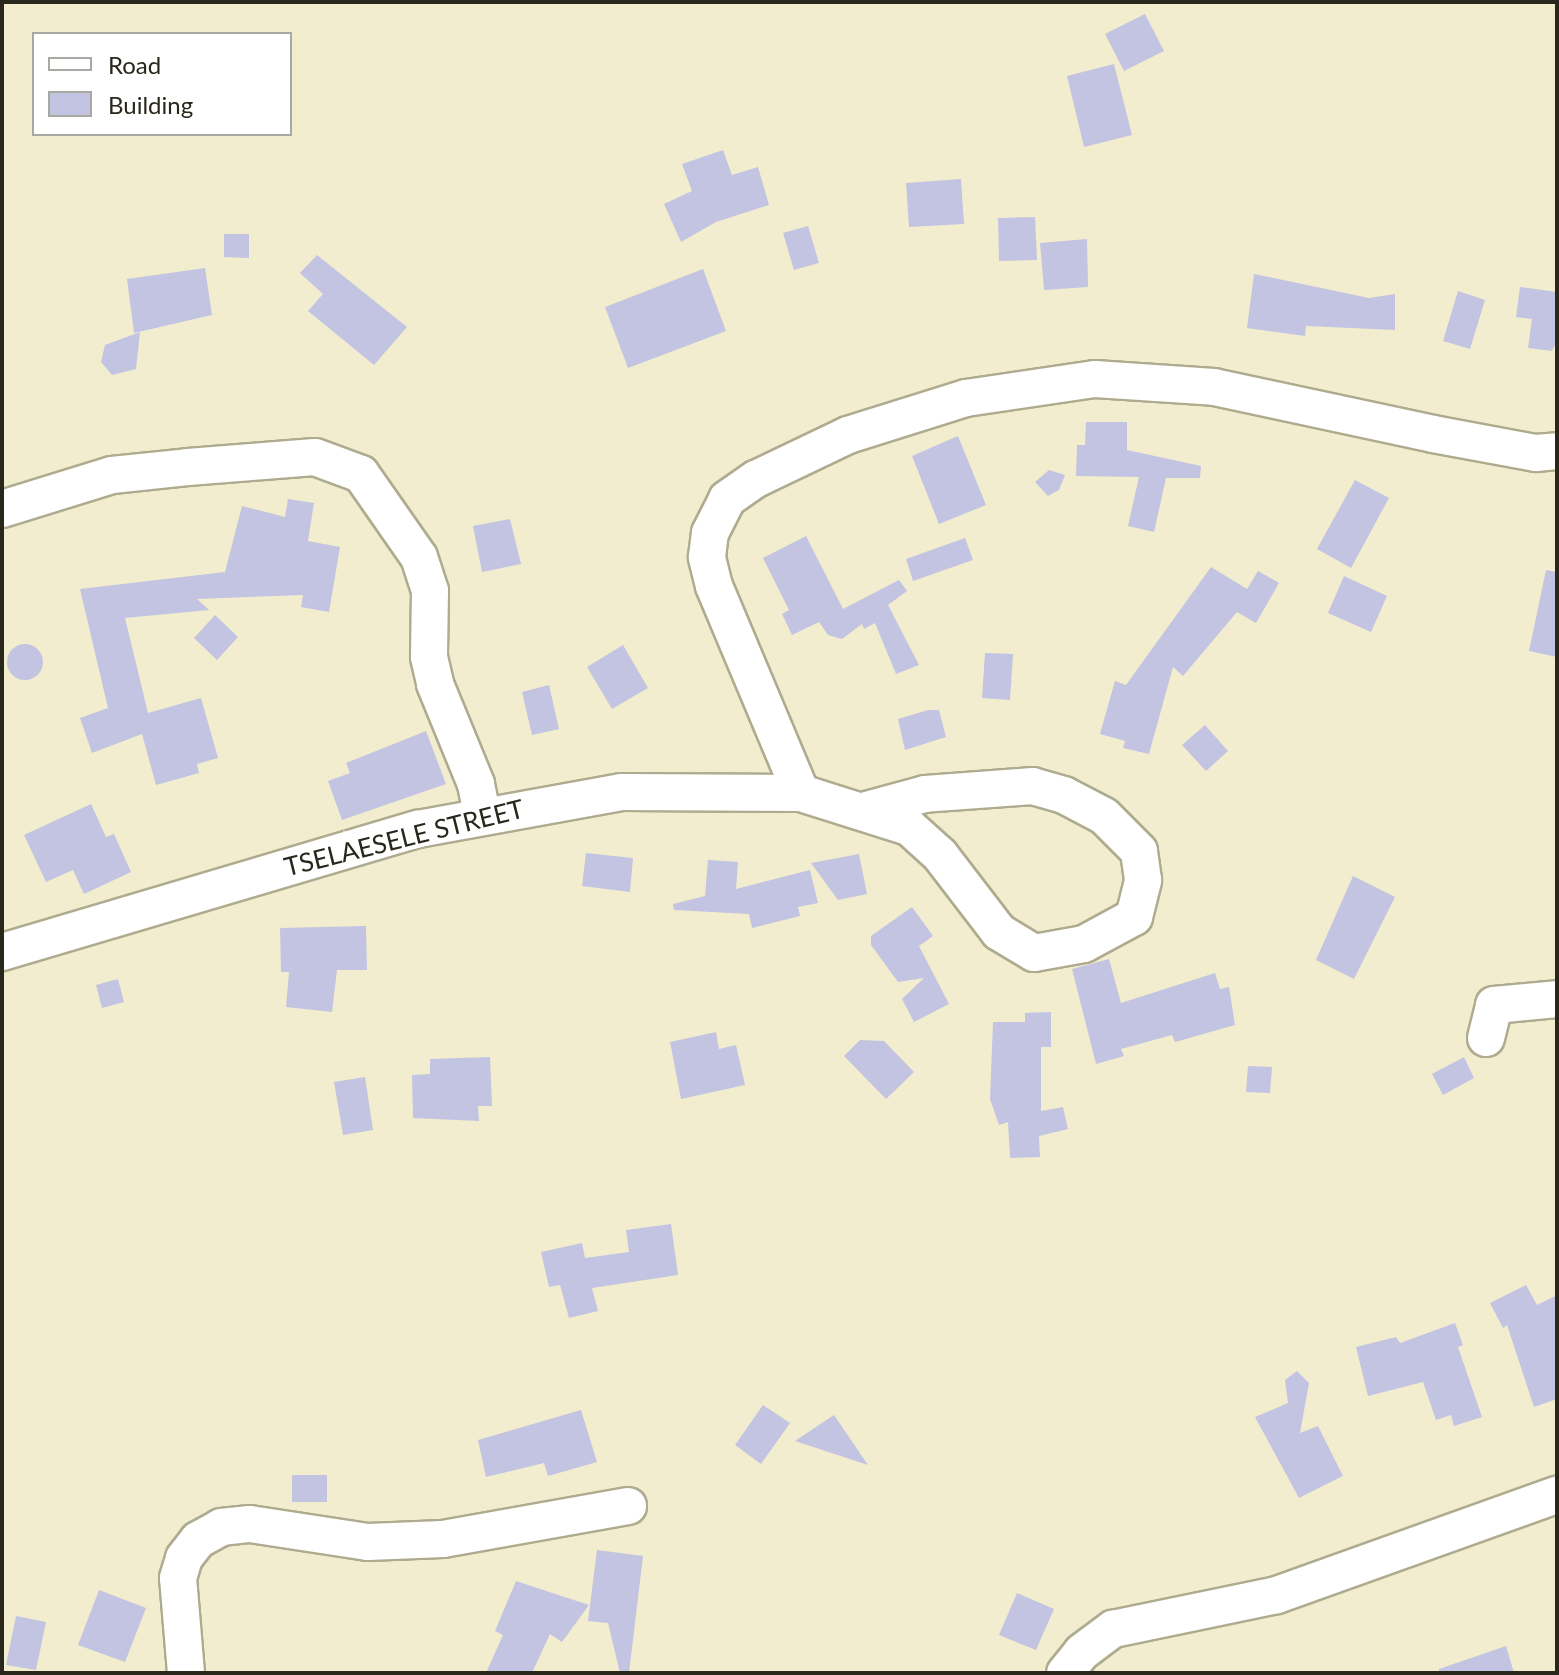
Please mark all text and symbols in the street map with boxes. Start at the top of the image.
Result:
legend [32,32,292,136]
text: Road [108,50,161,79]
text: Building [108,90,193,119]
street label: TSELAESELE STREET [281,793,527,883]

